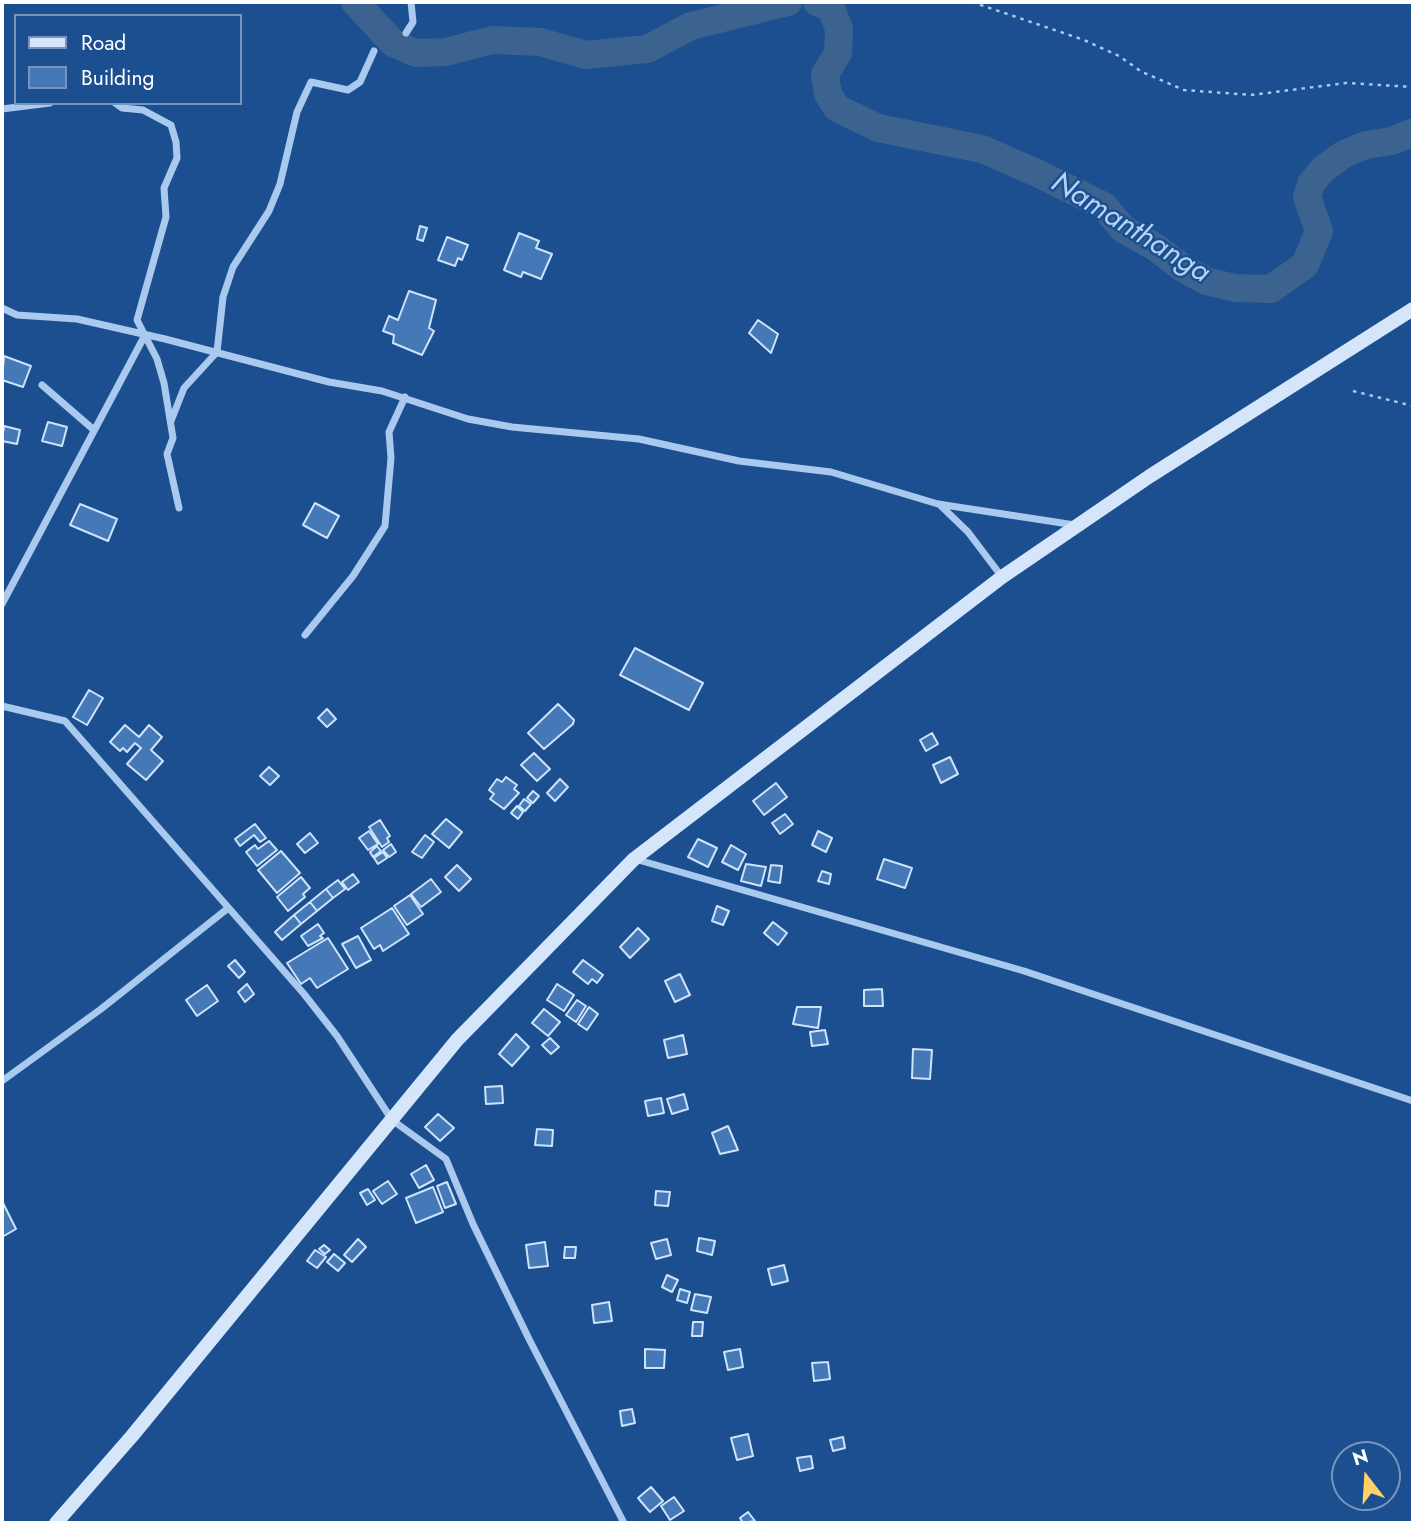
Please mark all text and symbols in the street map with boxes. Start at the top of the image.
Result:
legend [14,14,242,105]
text: Road [81,28,126,58]
text: Building [81,63,154,93]
water label: Namanthanga [1044,166,1216,292]
north arrow [1331,1441,1401,1511]
text: N [1349,1442,1371,1472]

